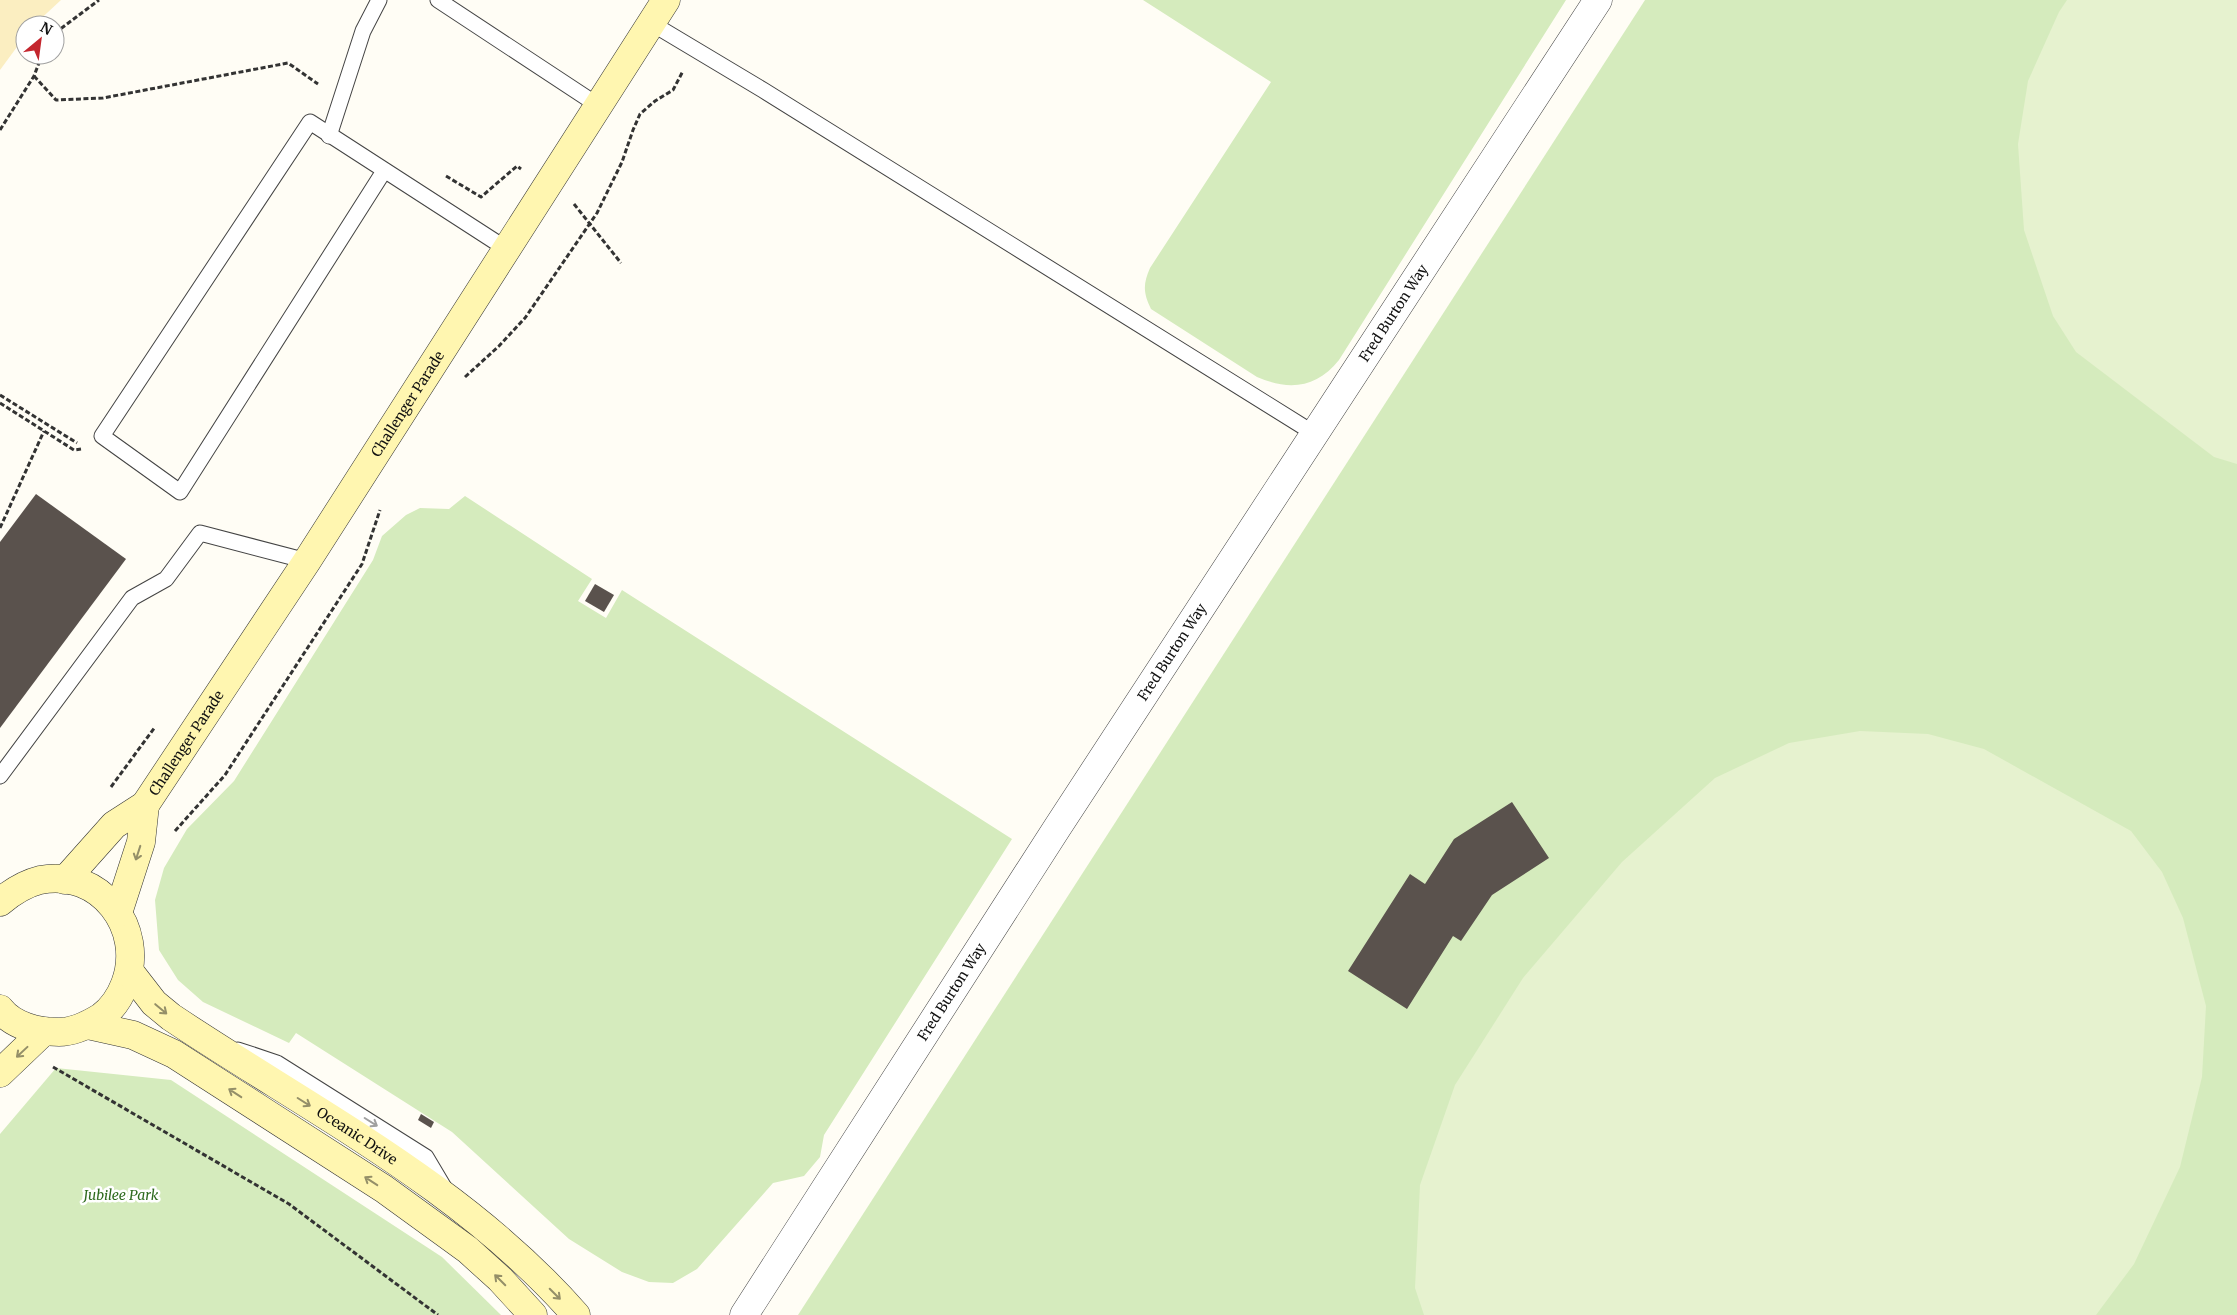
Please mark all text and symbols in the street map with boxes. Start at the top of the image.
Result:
north arrow [15,15,65,65]
text: N [37,18,56,39]
street label: Fred Burton Way [1355,260,1432,365]
street label: Challenger Parade [367,347,448,460]
street label: Fred Burton Way [1134,599,1211,704]
street label: Challenger Parade [145,687,228,799]
one-way arrow [132,845,142,861]
street label: Fred Burton Way [914,939,990,1044]
one-way arrow [154,1003,167,1014]
one-way arrow [15,1046,28,1058]
one-way arrow [228,1087,242,1097]
one-way arrow [296,1097,310,1107]
street label: Oceanic Drive [313,1103,401,1169]
one-way arrow [363,1117,377,1127]
one-way arrow [365,1175,379,1185]
park label: Jubilee Park [82,1186,159,1204]
one-way arrow [494,1274,506,1286]
one-way arrow [549,1287,561,1300]

